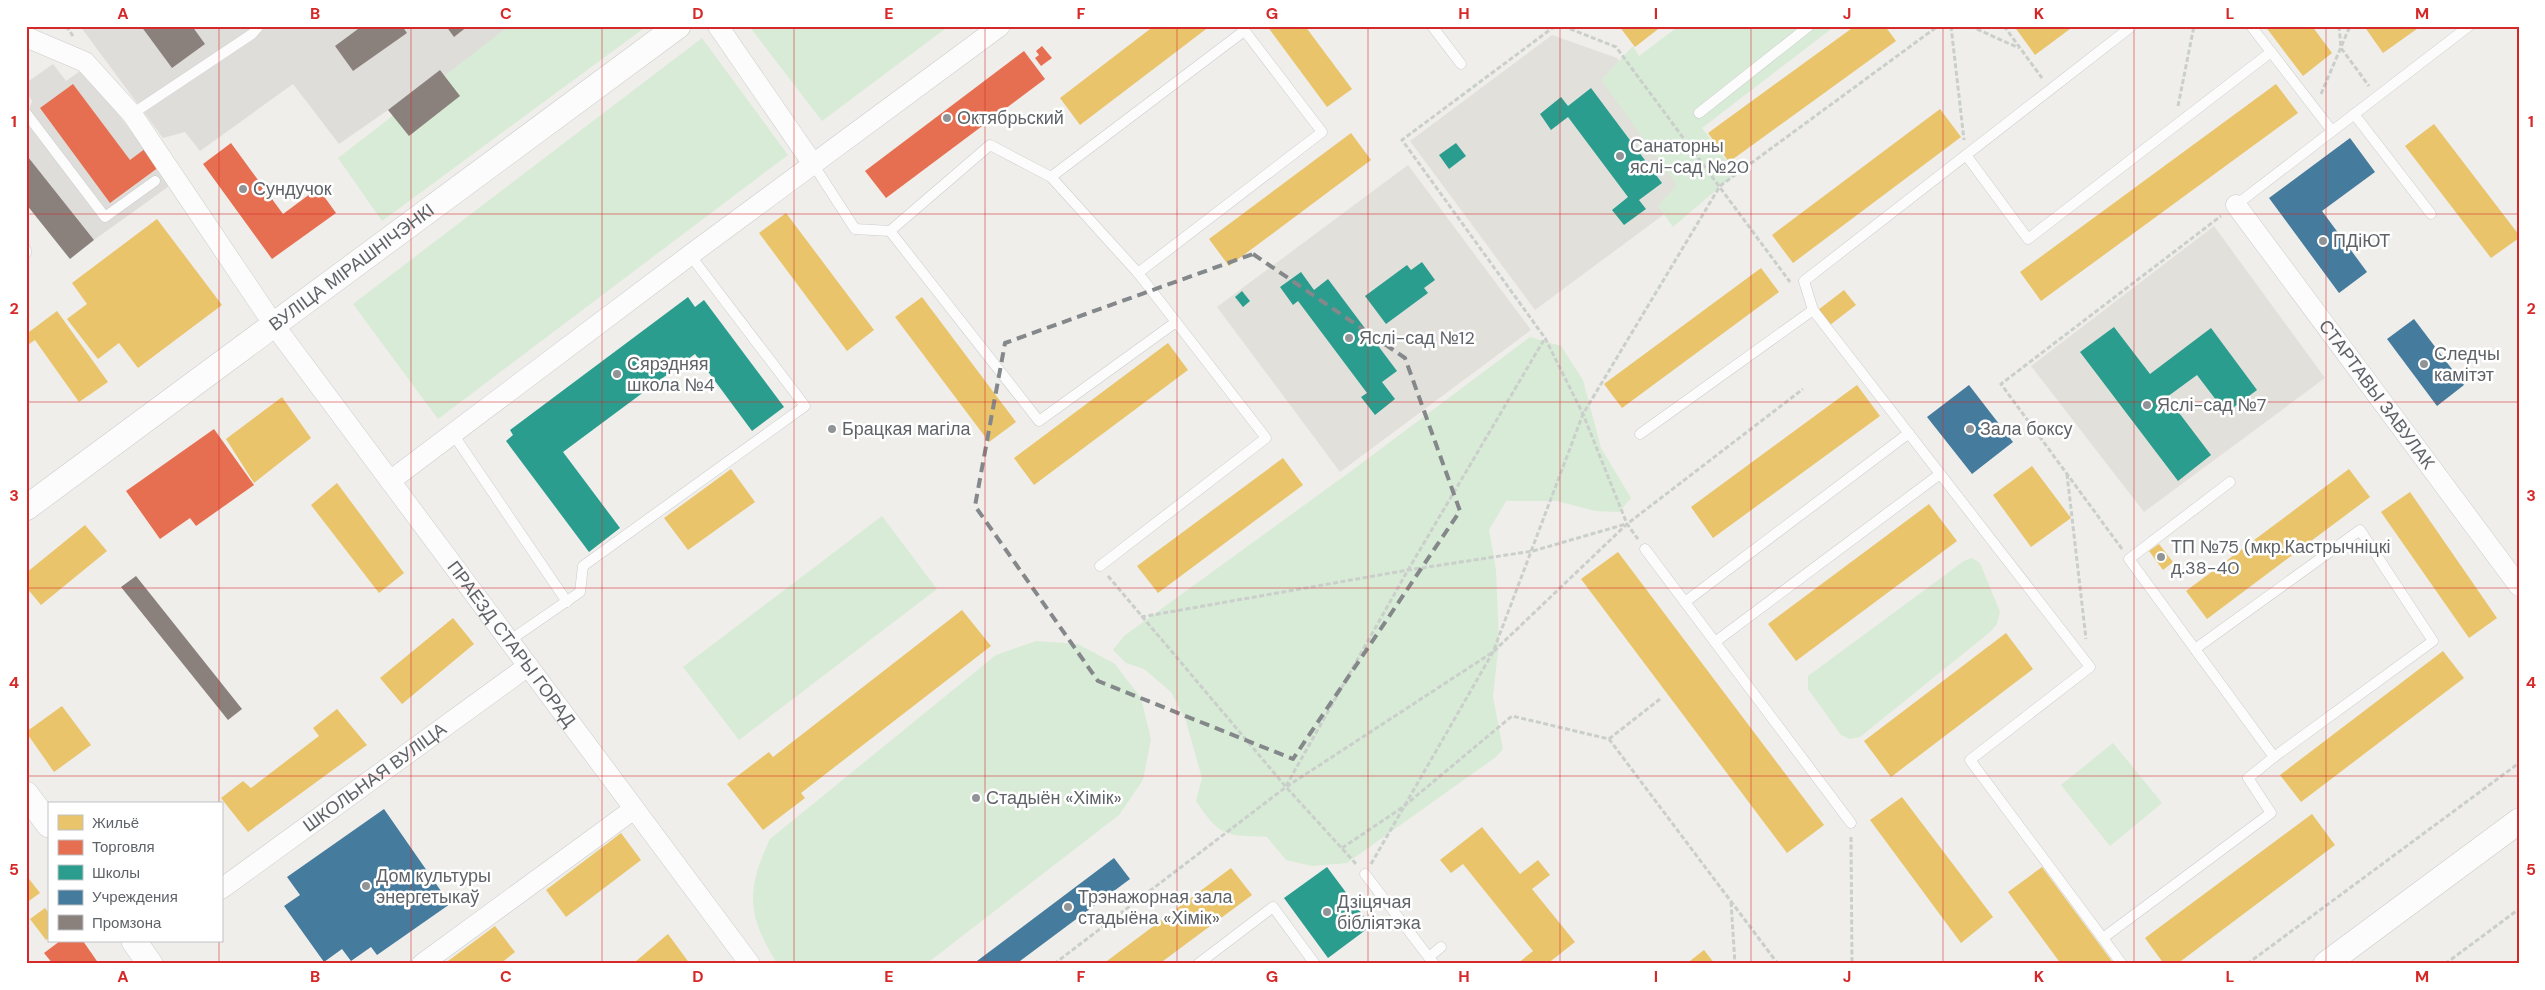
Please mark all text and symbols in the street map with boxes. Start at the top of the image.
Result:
text: A [117,3,129,24]
text: B [310,3,320,24]
text: C [500,3,512,24]
text: D [692,3,704,24]
text: E [884,3,894,24]
text: F [1077,3,1086,24]
text: G [1266,3,1278,24]
text: H [1458,3,1470,24]
text: I [1654,3,1658,24]
text: J [1843,3,1851,24]
text: K [2034,3,2045,24]
text: L [2226,3,2235,24]
text: M [2415,3,2429,24]
place label: Октябрьский [957,106,1064,130]
text: 1 [11,111,17,132]
text: 1 [2528,111,2534,132]
marker: Октябрьский [941,112,953,124]
place label: Санаторны яслі-сад №20 [1630,134,1749,179]
marker: Санаторны яслі-сад №20 [1614,150,1626,162]
place label: Сундучок [253,177,332,201]
marker: Сундучок [237,183,249,195]
street label: ВУЛІЦА МІРАШНІЧЭНКІ [264,198,439,336]
place label: ПДіЮТ [2333,229,2390,253]
marker: ПДіЮТ [2317,235,2329,247]
text: 2 [9,298,19,319]
text: 2 [2526,298,2536,319]
street label: СТАРТАВЫ ЗАВУЛАК [2313,315,2441,475]
place label: Яслі-сад №12 [1359,326,1475,350]
marker: Яслі-сад №12 [1343,332,1355,344]
place label: Следчы камітэт [2434,342,2500,387]
place label: Сярэдняя школа №4 [627,352,715,397]
marker: Следчы камітэт [2418,358,2430,370]
marker: Сярэдняя школа №4 [611,368,623,380]
place label: Яслі-сад №7 [2157,393,2266,417]
marker: Яслі-сад №7 [2141,399,2153,411]
place label: Брацкая магіла [842,417,971,441]
place label: Зала боксу [1980,417,2073,441]
marker: Брацкая магіла [826,423,838,435]
marker: Зала боксу [1964,423,1976,435]
text: 3 [9,485,19,506]
text: 3 [2526,485,2536,506]
place label: ТП №75 (мкр.Кастрычніцкі д.38-40 [2171,535,2391,580]
marker: ТП №75 (мкр.Кастрычніцкі д.38-40 [2155,551,2167,563]
street label: ПРАЕЗД СТАРЫ ГОРАД [442,556,581,732]
text: 4 [9,672,19,693]
text: 4 [2526,672,2536,693]
street label: ШКОЛЬНАЯ ВУЛІЦА [298,717,451,837]
place label: Стадыён «Хімік» [986,786,1122,810]
marker: Стадыён «Хімік» [970,792,982,804]
legend [48,802,222,942]
text: Жильё [92,813,139,833]
text: Торговля [92,837,155,857]
text: 5 [9,859,19,880]
text: 5 [2526,859,2536,880]
text: Школы [92,863,140,883]
place label: Дом культуры энергетыкаў [376,864,491,909]
marker: Дом культуры энергетыкаў [360,880,372,892]
place label: Трэнажорная зала стадыёна «Хімік» [1078,885,1233,930]
text: Учреждения [92,887,178,907]
place label: Дзіцячая бібліятэка [1337,890,1422,935]
marker: Трэнажорная зала стадыёна «Хімік» [1062,901,1074,913]
marker: Дзіцячая бібліятэка [1321,906,1333,918]
text: Промзона [92,913,162,933]
text: A [117,966,129,987]
text: B [310,966,320,987]
text: C [500,966,512,987]
text: D [692,966,704,987]
text: E [884,966,894,987]
text: F [1077,966,1086,987]
text: G [1266,966,1278,987]
text: H [1458,966,1470,987]
text: I [1654,966,1658,987]
text: J [1843,966,1851,987]
text: K [2034,966,2045,987]
text: L [2226,966,2235,987]
text: M [2415,966,2429,987]

